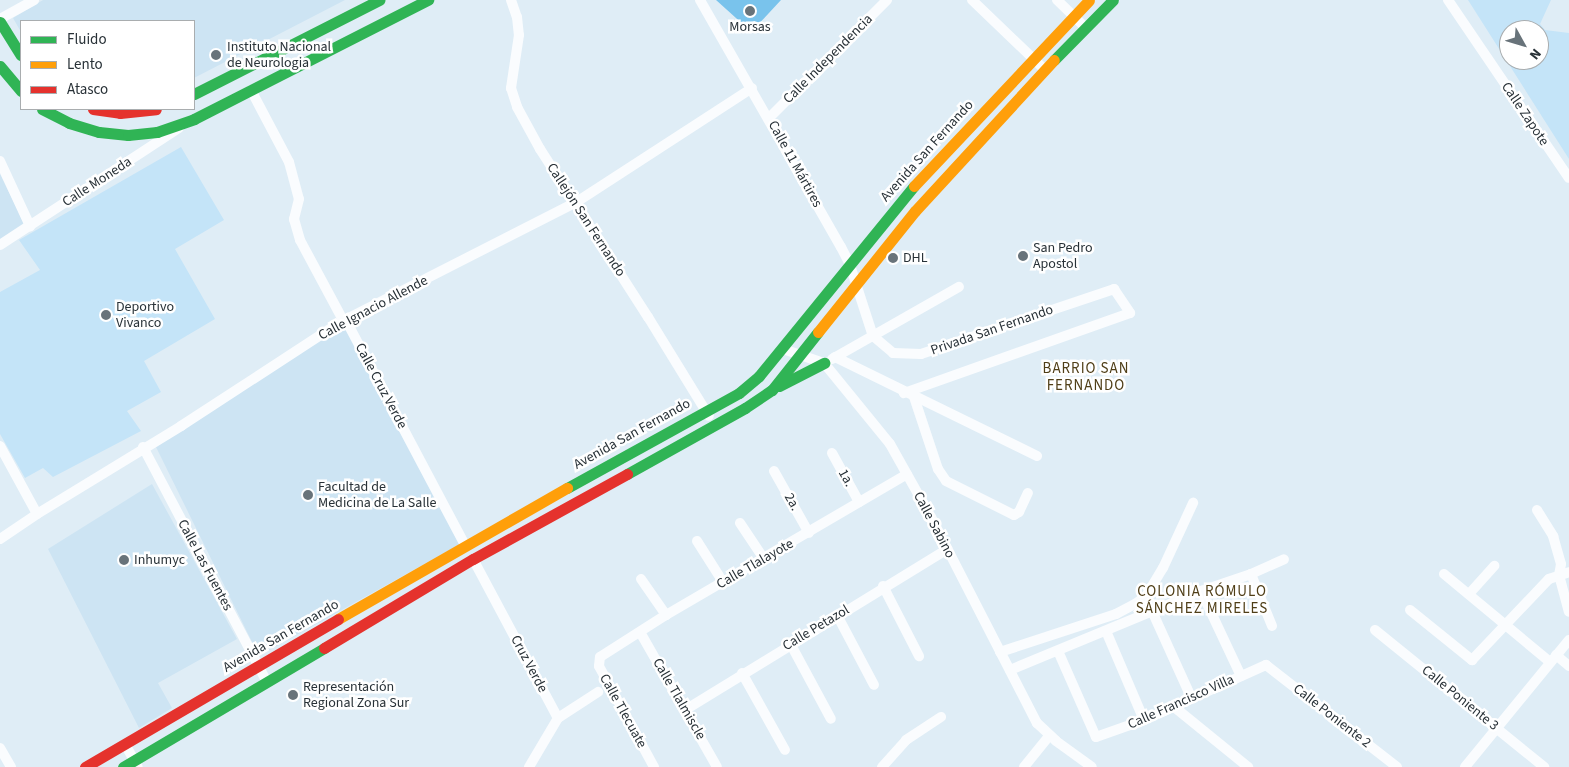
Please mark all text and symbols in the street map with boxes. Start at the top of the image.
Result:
marker: Morsas [744,5,756,17]
street label: Calle Independencia [780,11,876,107]
place label: Morsas [729,19,771,35]
legend [20,20,195,110]
north arrow [1499,20,1549,70]
text: Fluido [67,29,107,50]
place label: Instituto Nacional de Neurologia [227,39,331,72]
text: N [1524,44,1546,64]
marker: Instituto Nacional de Neurologia [209,48,223,62]
text: Lento [67,54,103,75]
text: Atasco [67,79,108,100]
street label: Calle Zapote [1498,79,1552,149]
street label: Avenida San Fernando [877,97,977,205]
street label: Calle 11 Mártires [764,118,826,210]
street label: Calle Moneda [59,153,135,211]
street label: Callejón San Fernando [543,160,629,280]
place label: San Pedro Apostol [1033,240,1093,272]
place label: DHL [903,250,928,266]
marker: San Pedro Apostol [1017,250,1029,262]
marker: DHL [887,252,899,264]
street label: Calle Ignacio Allende [315,272,431,344]
place label: Deportivo Vivanco [116,299,174,332]
street label: Privada San Fernando [929,301,1055,359]
marker: Deportivo Vivanco [100,309,112,321]
street label: Calle Cruz Verde [351,340,411,432]
district label: BARRIO SAN FERNANDO [1041,359,1131,394]
street label: Avenida San Fernando [571,395,693,473]
street label: 1a. [834,466,858,490]
place label: Facultad de Medicina de La Salle [318,479,436,512]
marker: Facultad de Medicina de La Salle [302,489,314,501]
street label: Calle Sabino [909,489,959,561]
street label: 2a. [780,490,804,514]
street label: Calle Las Fuentes [174,517,236,613]
street label: Calle Tlalayote [714,535,796,593]
place label: Inhumyc [134,552,185,568]
marker: Inhumyc [118,554,130,566]
district label: COLONIA RÓMULO SÁNCHEZ MIRELES [1134,582,1270,617]
street label: Avenida San Fernando [220,596,342,676]
street label: Calle Petazol [780,602,852,654]
street label: Cruz Verde [507,632,551,696]
street label: Calle Tlalmiscle [649,655,709,743]
street label: Calle Poniente 3 [1418,662,1502,734]
street label: Calle Tlecuate [596,671,650,751]
street label: Calle Francisco Villa [1125,671,1237,733]
place label: Representación Regional Zona Sur [303,679,409,712]
street label: Calle Poniente 2 [1290,680,1374,752]
marker: Representación Regional Zona Sur [287,689,299,701]

